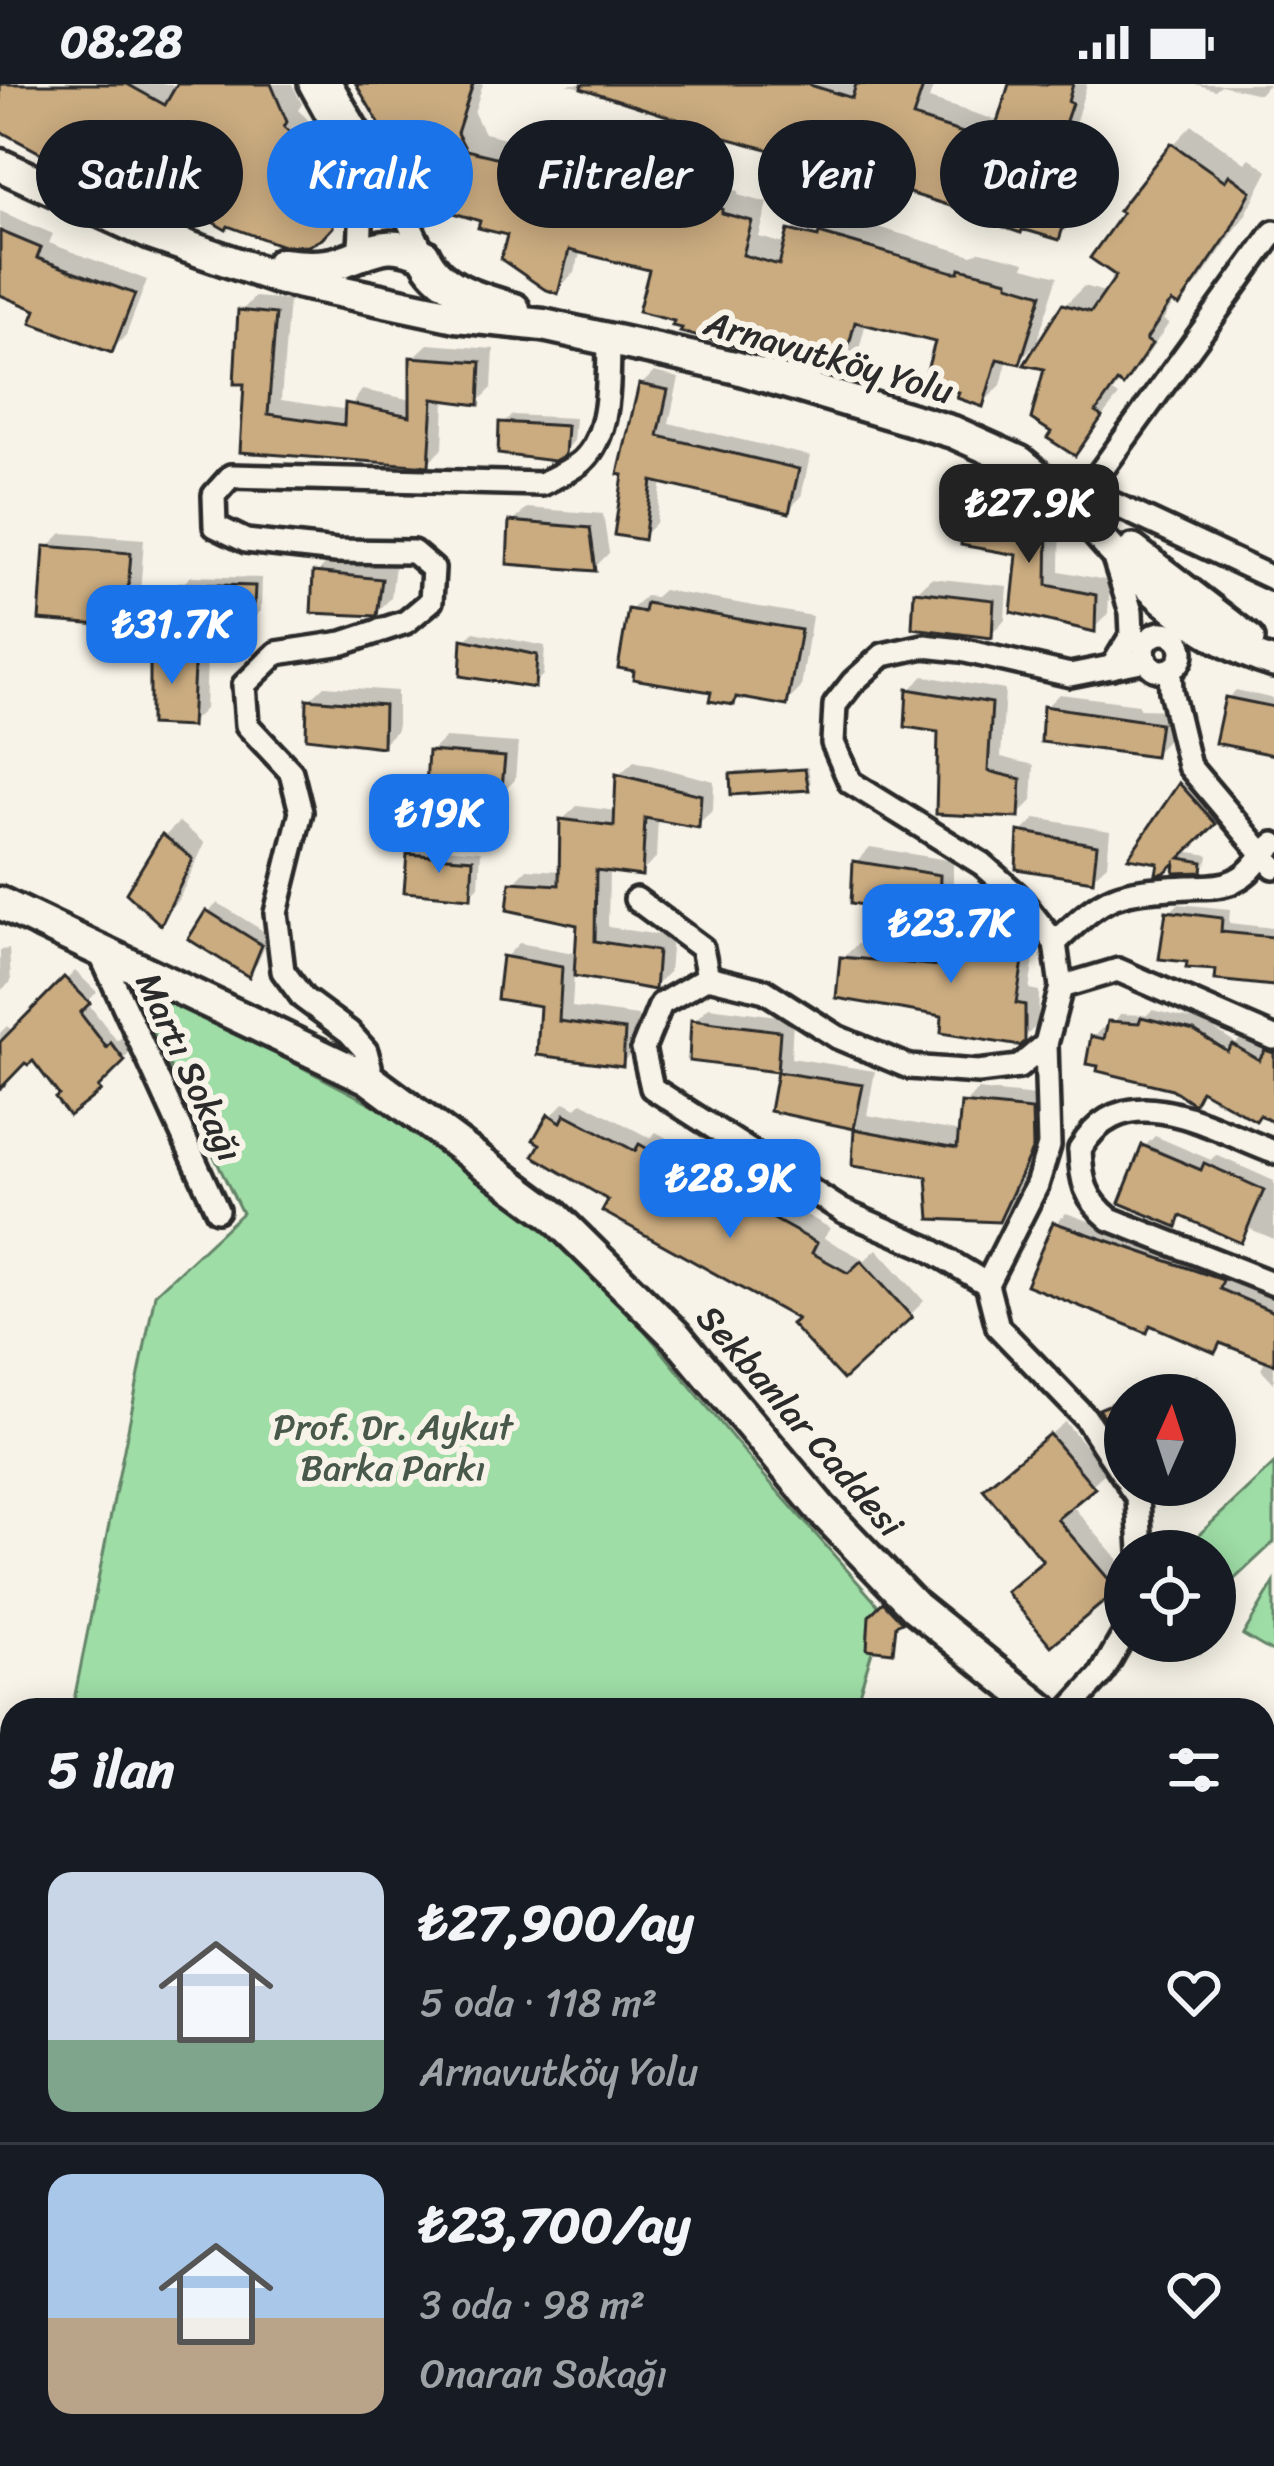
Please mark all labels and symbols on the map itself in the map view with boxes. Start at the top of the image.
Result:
street label: Arnavutköy Yolu [696,291,961,423]
pin: ₺27.9K [931,464,1127,566]
pin: ₺31.7K [74,585,270,687]
pin: ₺19K [368,774,510,876]
pin: ₺23.7K [853,884,1049,986]
street label: Martı Sokağı [117,961,261,1173]
pin: ₺28.9K [632,1139,828,1241]
street label: Sekbanlar Caddesi [680,1289,921,1553]
north arrow [1104,1374,1236,1506]
park label: Prof. Dr. Aykut Barka Parkı [273,1395,514,1500]

